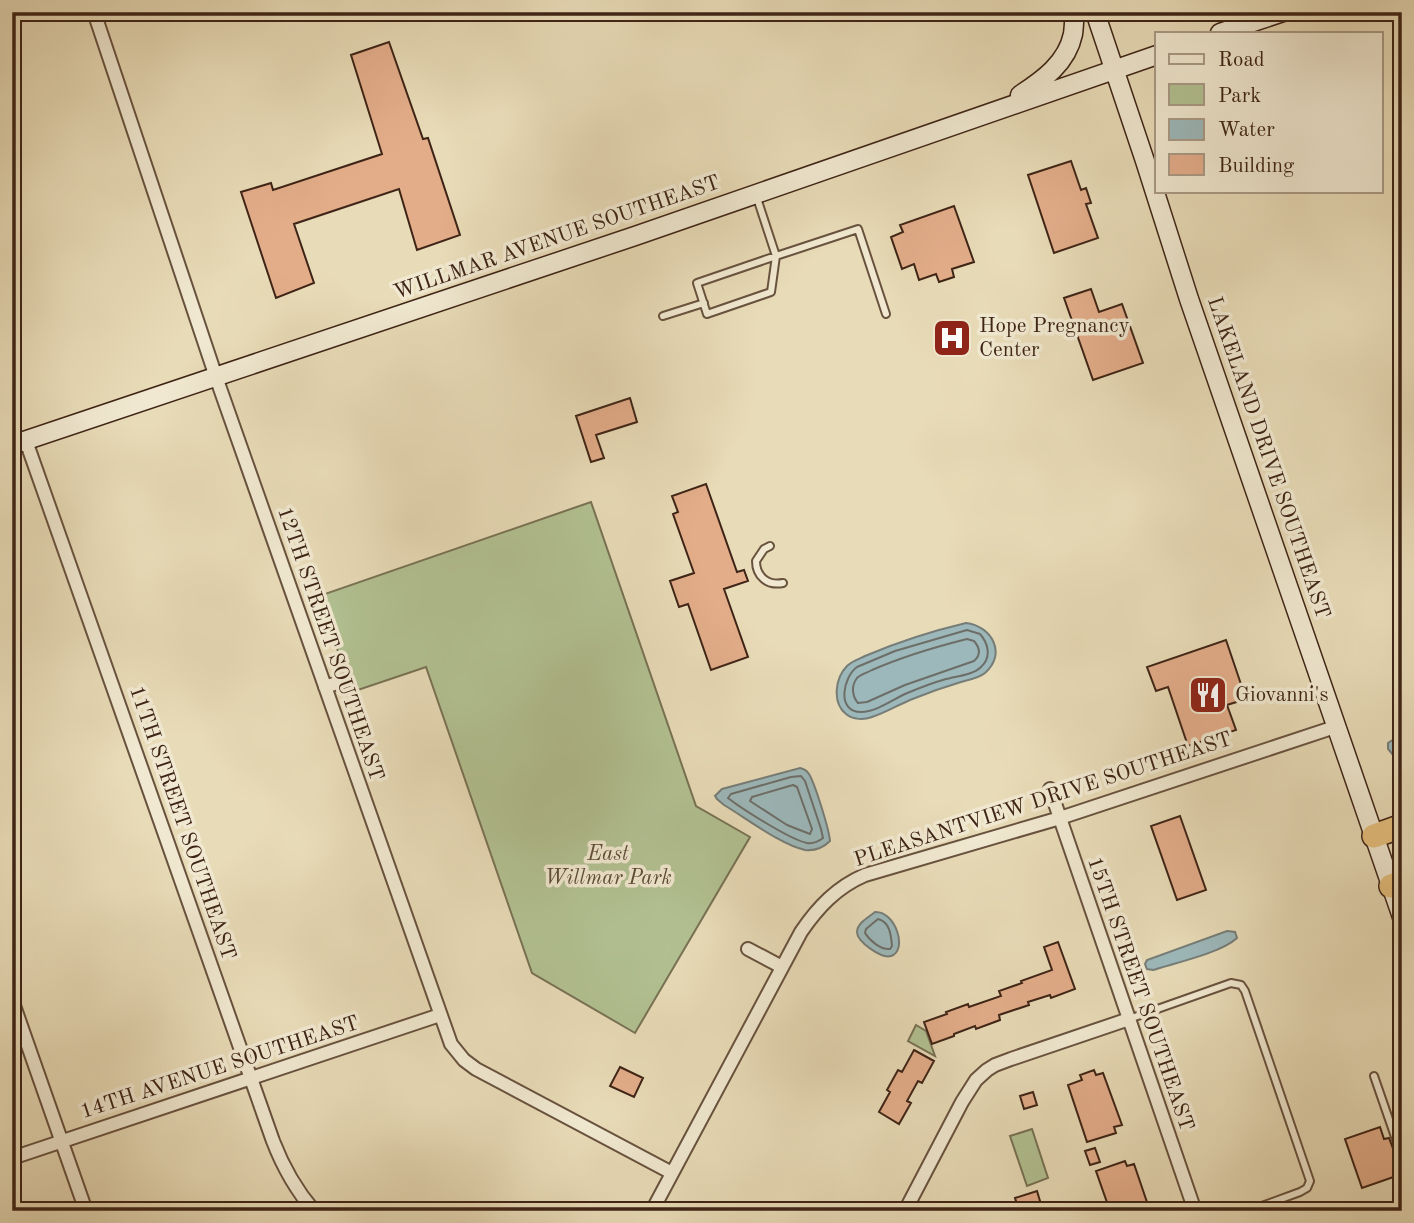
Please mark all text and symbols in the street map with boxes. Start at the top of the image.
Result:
legend [1155,32,1382,192]
text: Road [1218,50,1265,71]
text: Park [1218,86,1261,107]
text: Water [1218,120,1275,141]
text: Building [1218,156,1295,177]
street label: WILLMAR AVENUE SOUTHEAST [391,172,723,304]
street label: LAKELAND DRIVE SOUTHEAST [1203,294,1333,622]
place label: Hope Pregnancy Center [979,316,1130,361]
hospital icon: Hope Pregnancy Center [931,317,973,359]
street label: 12TH STREET SOUTHEAST [273,504,387,784]
restaurant icon: Giovanni's [1187,674,1229,716]
street label: 11TH STREET SOUTHEAST [125,683,239,963]
place label: Giovanni's [1235,685,1329,706]
street label: PLEASANTVIEW DRIVE SOUTHEAST [852,729,1234,871]
park label: East Willmar Park [544,844,672,889]
street label: 15TH STREET SOUTHEAST [1083,854,1197,1134]
street label: 14TH AVENUE SOUTHEAST [78,1013,362,1123]

